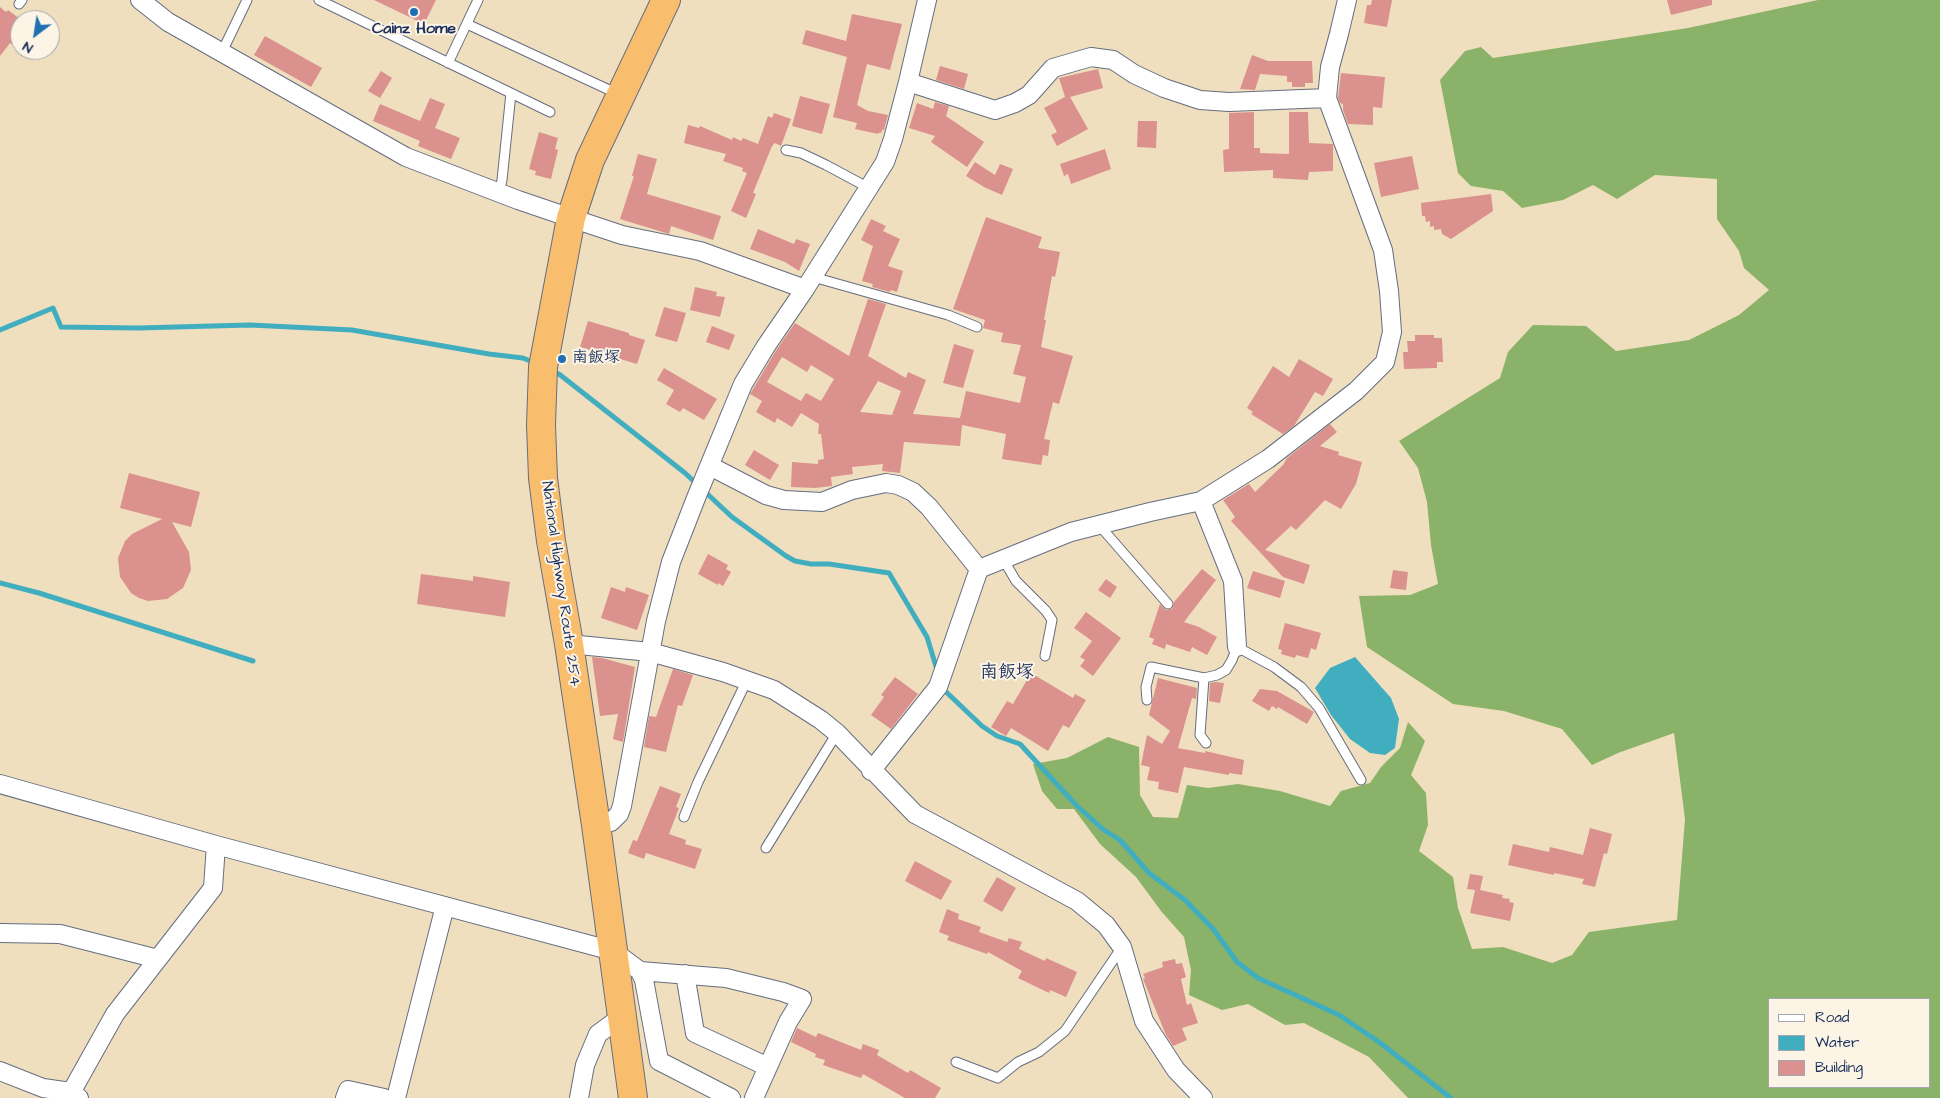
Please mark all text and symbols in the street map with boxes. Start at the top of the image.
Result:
marker: Cainz Home [408,6,420,18]
north arrow [10,10,60,60]
place label: Cainz Home [372,20,456,40]
text: N [19,36,37,58]
place label: 南飯塚 [572,349,620,369]
marker: 南飯塚 [556,353,568,365]
street label: National Highway Route 254 [536,480,584,688]
district label: 南飯塚 [980,662,1034,684]
legend [1768,998,1930,1088]
text: Road [1815,1007,1849,1028]
text: Water [1815,1032,1859,1053]
text: Building [1815,1057,1863,1078]

